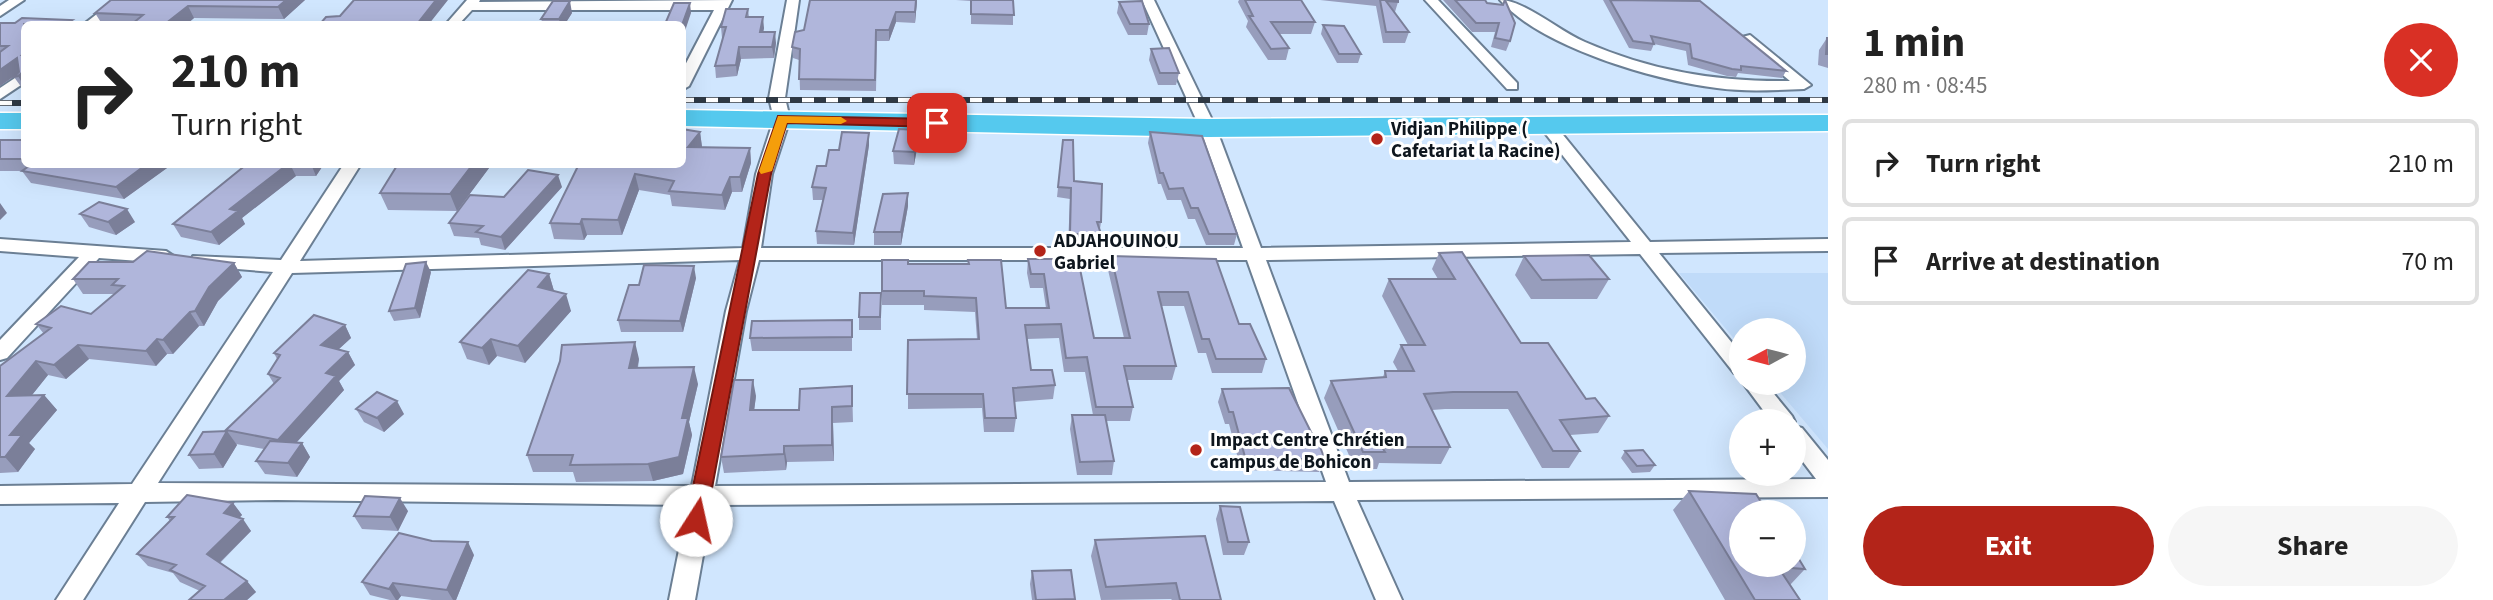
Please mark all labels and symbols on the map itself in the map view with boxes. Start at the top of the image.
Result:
pin [907,93,967,153]
place label: Vidjan Philippe ( Cafetariat la Racine) [1390,116,1561,165]
marker: Vidjan Philippe ( Cafetariat la Racine) [1369,131,1385,147]
place label: ADJAHOUINOU Gabriel [1053,228,1179,277]
marker: ADJAHOUINOU Gabriel [1032,243,1048,259]
north arrow [1729,318,1806,396]
place label: Impact Centre Chrétien campus de Bohicon [1210,427,1405,476]
marker: Impact Centre Chrétien campus de Bohicon [1188,442,1204,458]
position arrow [659,483,733,557]

